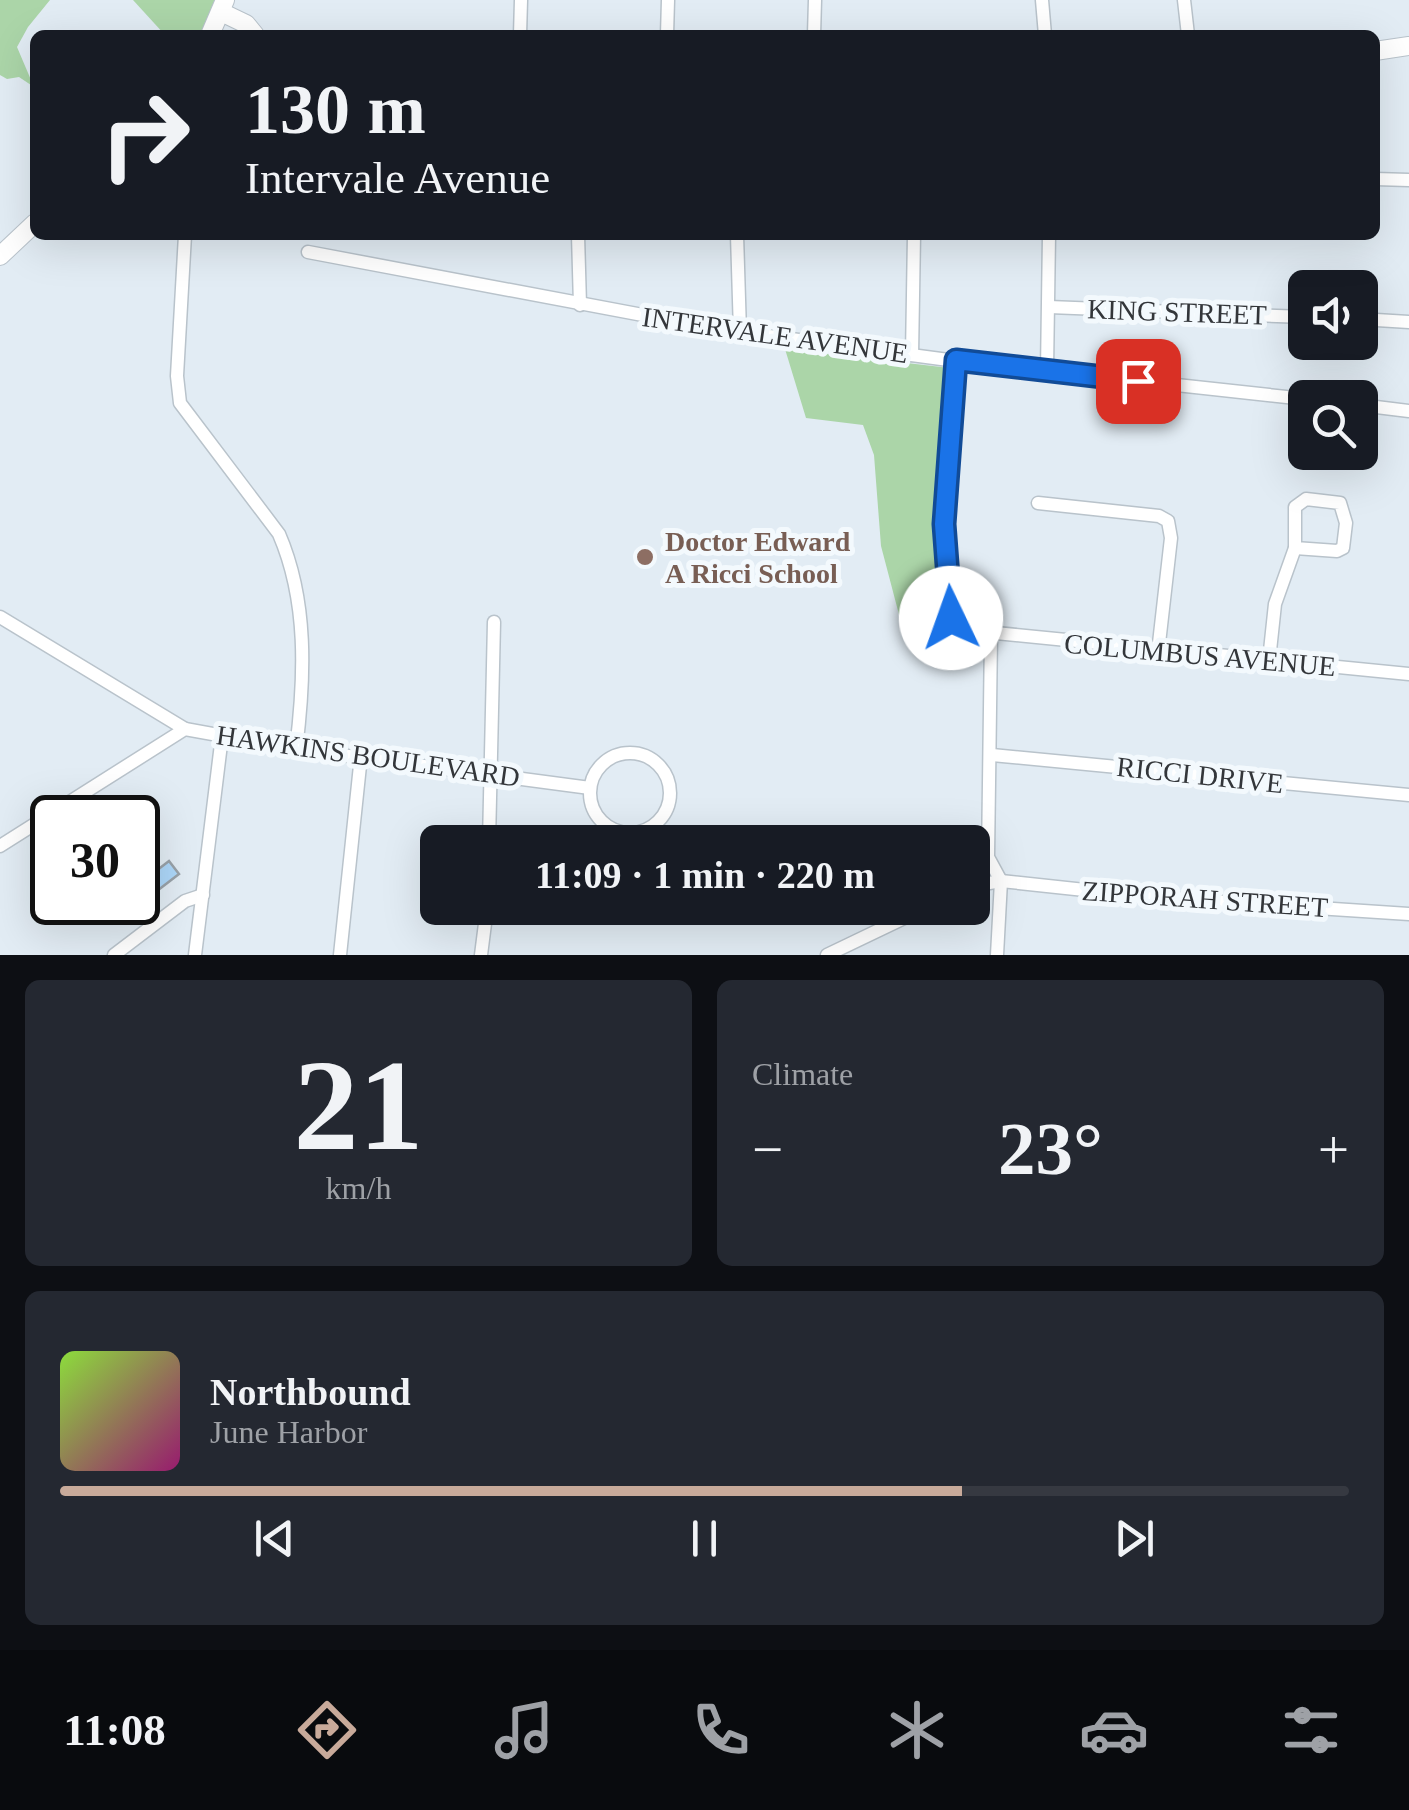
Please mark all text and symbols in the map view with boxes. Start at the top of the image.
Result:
icon: right [80,70,210,200]
text: 130 m [245,71,426,148]
text: Intervale Avenue [245,153,550,203]
map controls [1288,270,1378,470]
button: sound [1288,270,1378,360]
street label: KING STREET [1087,293,1267,331]
street label: INTERVALE AVENUE [640,301,910,369]
pin [1096,339,1181,424]
icon: arrive [1111,354,1166,409]
button: search [1288,380,1378,470]
place label: Doctor Edward A Ricci School [665,526,851,589]
marker: Doctor Edward A Ricci School [634,546,656,568]
position arrow [899,566,1003,670]
street label: COLUMBUS AVENUE [1063,628,1337,682]
street label: HAWKINS BOULEVARD [214,719,522,793]
street label: RICCI DRIVE [1115,751,1285,799]
speed limit sign: 30 [30,795,160,925]
text: 11:09 · 1 min · 220 m [535,854,875,896]
street label: ZIPPORAH STREET [1081,875,1329,923]
text: 21 [294,1033,424,1177]
text: Climate [752,1056,853,1092]
text: 23° [998,1107,1103,1190]
text: − [752,1119,783,1180]
text: + [1318,1119,1349,1180]
text: km/h [326,1170,391,1206]
text: Northbound [210,1371,411,1413]
text: June Harbor [210,1414,367,1450]
icon: previous [247,1511,302,1566]
icon: pause [677,1511,732,1566]
icon: next [1107,1511,1162,1566]
icon: directions [292,1695,362,1765]
icon: music [489,1695,559,1765]
icon: phone [686,1695,756,1765]
icon: climate [882,1695,952,1765]
icon: car [1079,1695,1149,1765]
icon: filters [1276,1695,1346,1765]
text: 11:08 [63,1705,166,1755]

